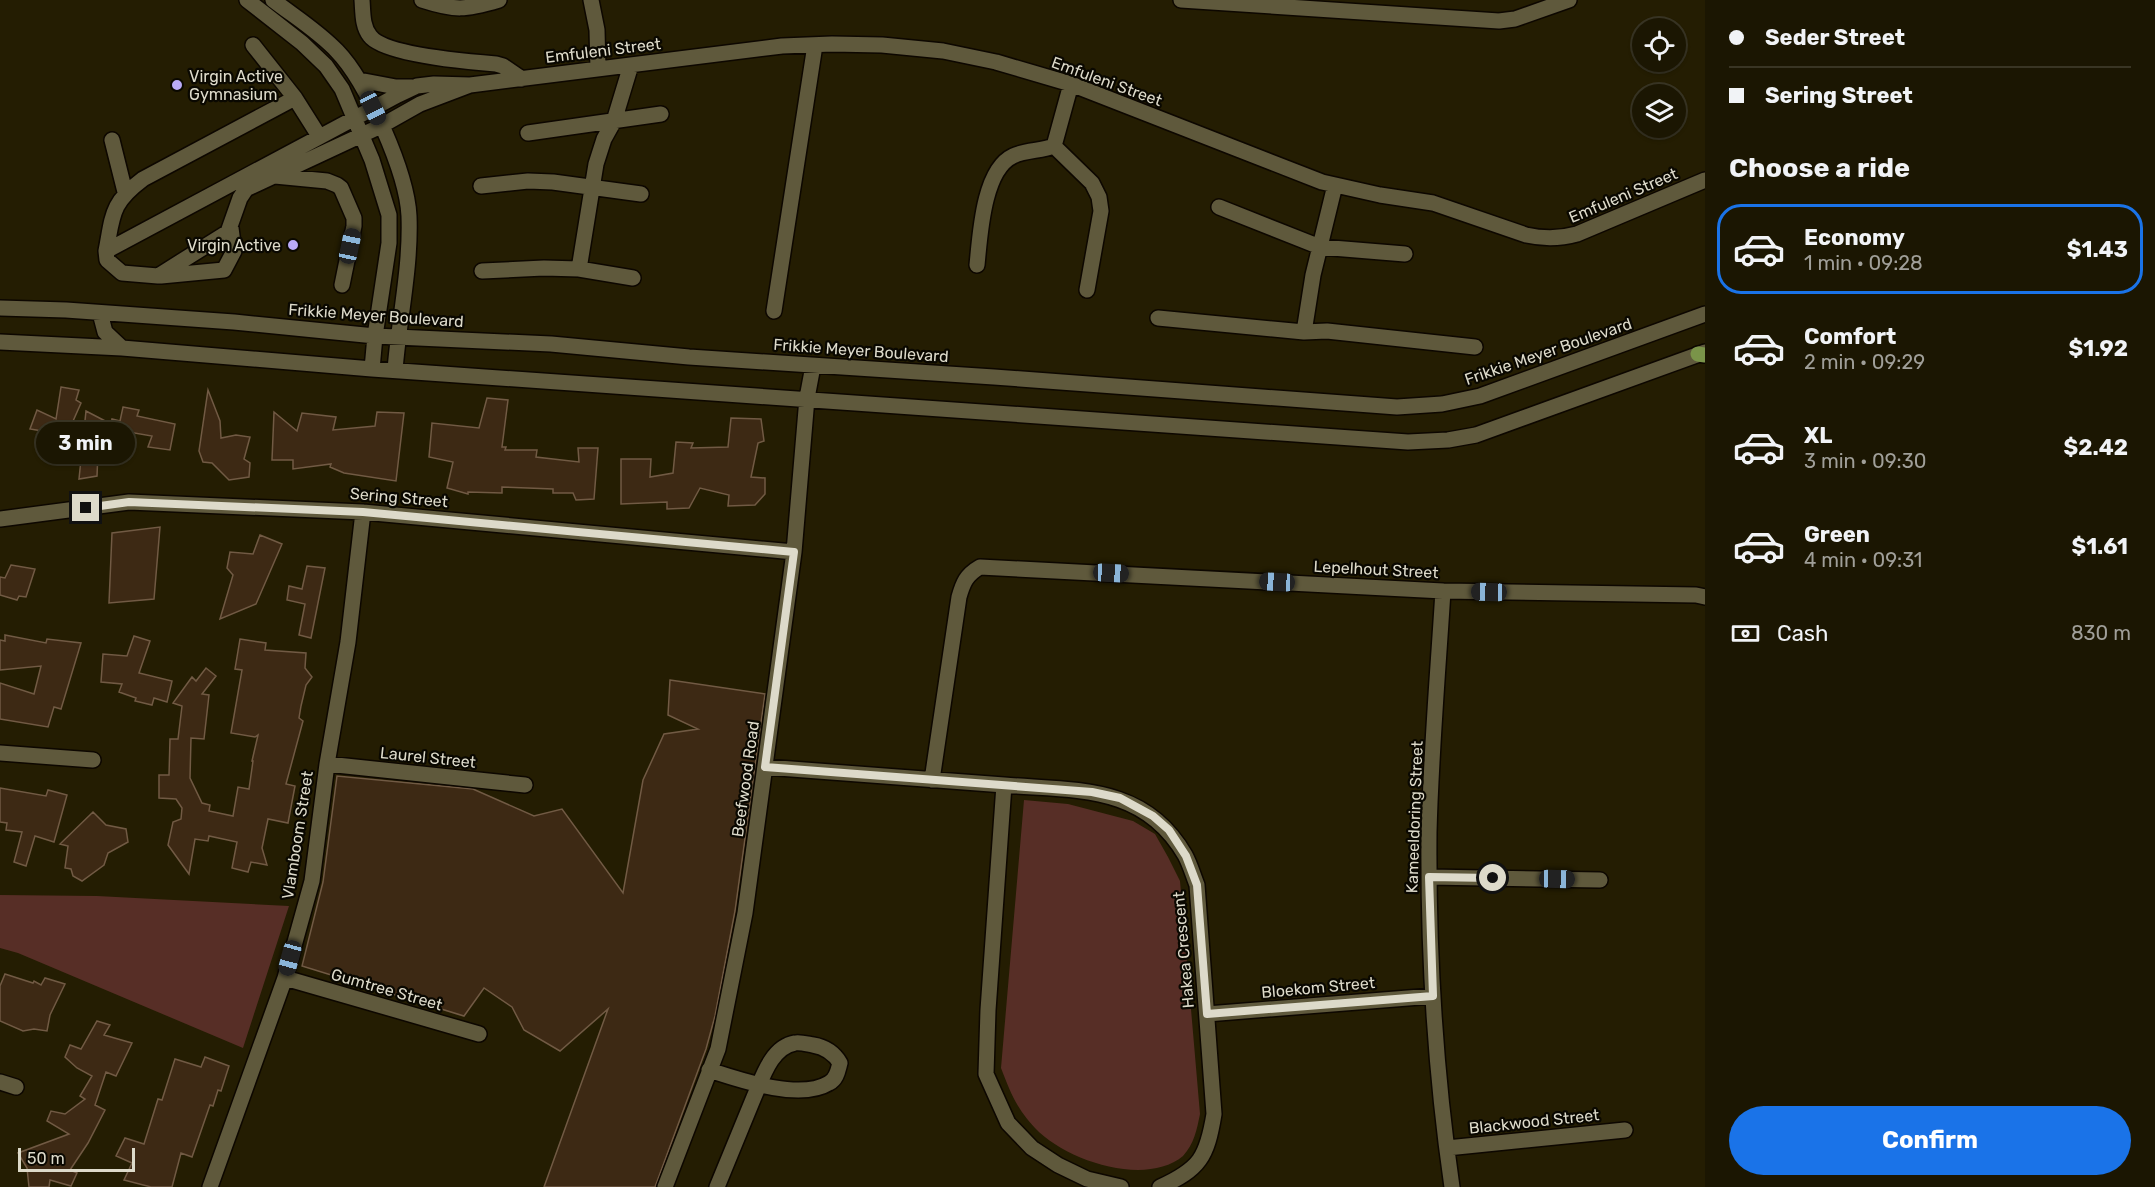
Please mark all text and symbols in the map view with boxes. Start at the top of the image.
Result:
map controls [1632,18,1686,138]
button: locate [1632,18,1686,72]
text: Seder Street [1765,24,1905,51]
street label: Emfuleni Street [544,34,662,67]
street label: Emfuleni Street [1049,53,1165,110]
place label: Virgin Active Gymnasium [189,67,283,104]
marker: Virgin Active Gymnasium [170,78,184,92]
text: Sering Street [1765,82,1913,109]
button: layers [1632,84,1686,138]
car [357,88,389,128]
text: Choose a ride [1729,152,1910,184]
street label: Emfuleni Street [1566,164,1680,227]
icon: car [1732,222,1786,276]
text: Economy [1804,224,1905,251]
car [337,227,363,265]
place label: Virgin Active [187,236,281,255]
text: $1.43 [2067,236,2128,263]
marker: Virgin Active [286,238,300,252]
text: 1 min · 09:28 [1804,251,1923,275]
street label: Frikkie Meyer Boulevard [288,300,464,331]
street label: Frikkie Meyer Boulevard [1462,314,1634,389]
icon: car [1732,321,1786,375]
text: Comfort [1804,323,1896,350]
street label: Frikkie Meyer Boulevard [773,335,949,366]
text: $1.92 [2069,335,2128,362]
text: 2 min · 09:29 [1804,350,1925,374]
icon: car [1732,420,1786,474]
callout: 3 min [36,421,136,463]
text: XL [1804,422,1832,449]
text: 3 min [58,431,113,455]
text: $2.42 [2064,434,2128,461]
text: 3 min · 09:30 [1804,449,1926,473]
street label: Sering Street [349,484,449,511]
route end [72,494,99,521]
icon: car [1732,519,1786,573]
text: Green [1804,521,1870,548]
text: $1.61 [2071,533,2128,560]
text: 4 min · 09:31 [1804,548,1922,572]
street label: Lepelhout Street [1313,557,1439,582]
car [1093,563,1129,583]
car [1259,572,1295,592]
car [1471,583,1507,601]
icon: cash [1729,617,1762,650]
text: Cash [1777,620,1828,647]
text: 830 m [2071,621,2131,645]
street label: Beefwood Road [728,720,763,838]
street label: Kameeldoring Street [1402,741,1427,894]
street label: Laurel Street [379,743,477,772]
street label: Vlamboom Street [278,770,317,901]
route start [1479,864,1506,891]
car [1539,870,1575,888]
street label: Hakea Crescent [1169,891,1198,1009]
car [277,938,303,978]
street label: Gumtree Street [329,965,445,1014]
street label: Bloekom Street [1260,973,1376,1002]
street label: Blackwood Street [1468,1105,1600,1138]
button: Confirm [1729,1106,2131,1175]
scale bar [18,1145,135,1172]
text: 50 m [27,1149,65,1168]

